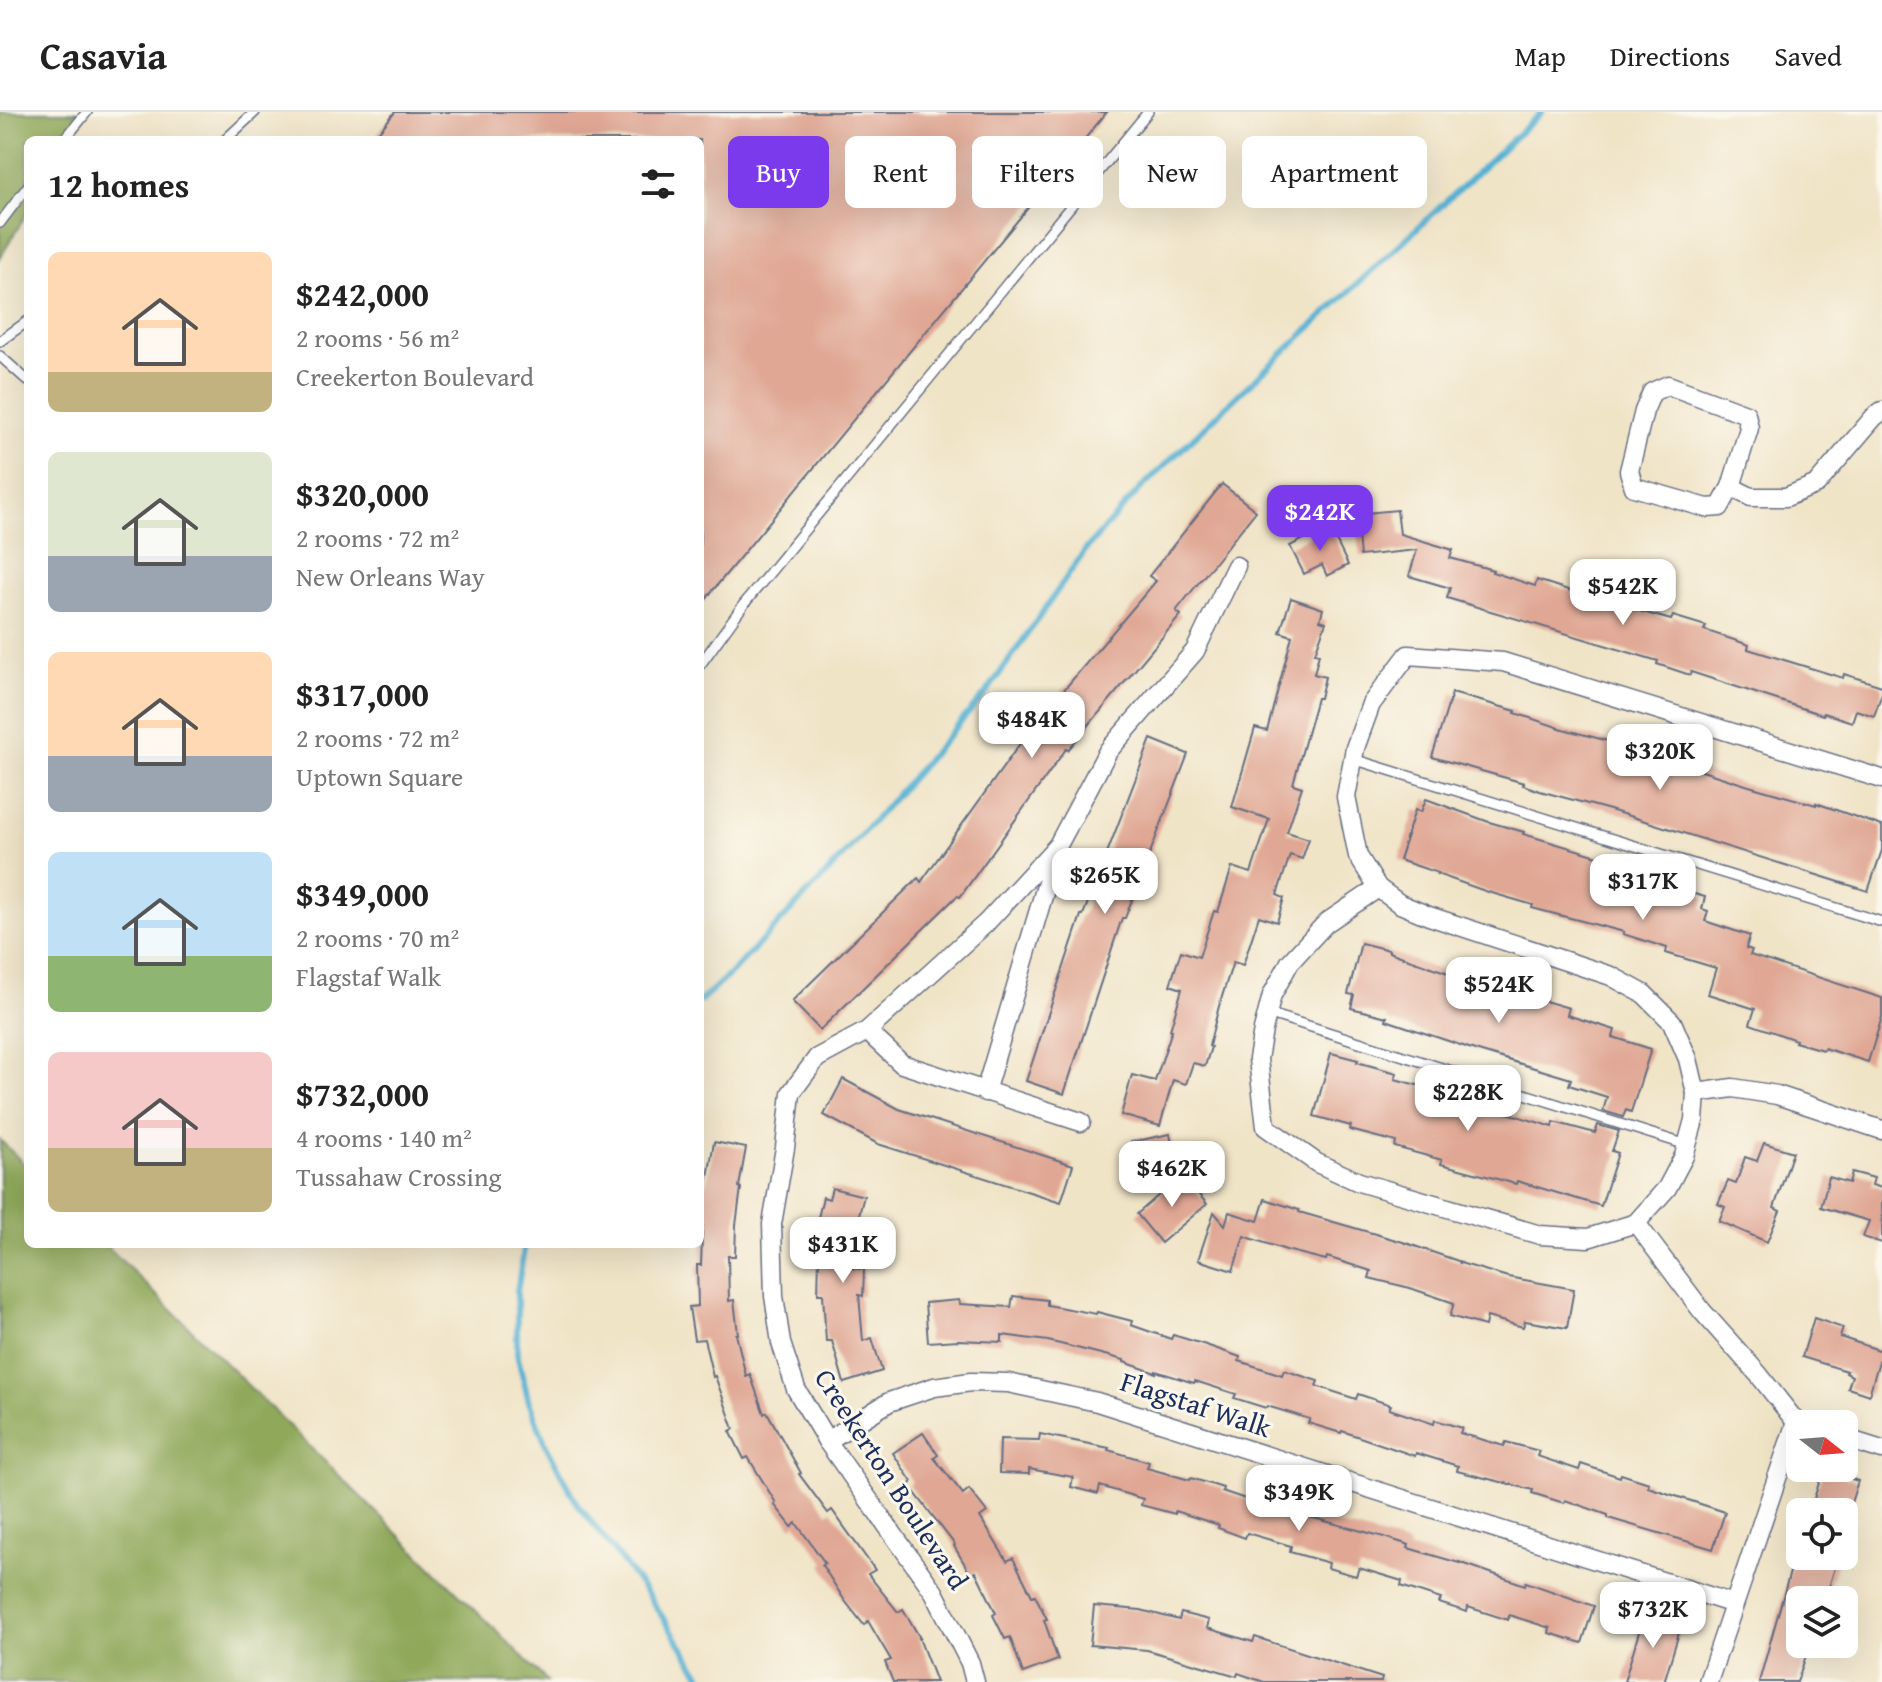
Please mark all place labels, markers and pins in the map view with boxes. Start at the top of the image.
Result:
pin: $242K [1264,485,1376,553]
pin: $542K [1567,559,1679,627]
pin: $484K [976,692,1088,760]
pin: $320K [1604,724,1716,792]
pin: $265K [1049,848,1161,916]
pin: $317K [1587,854,1699,922]
pin: $524K [1443,957,1555,1025]
pin: $228K [1412,1065,1524,1133]
pin: $462K [1116,1141,1228,1209]
pin: $431K [787,1217,899,1285]
pin: $349K [1243,1465,1355,1533]
pin: $732K [1597,1582,1709,1650]

